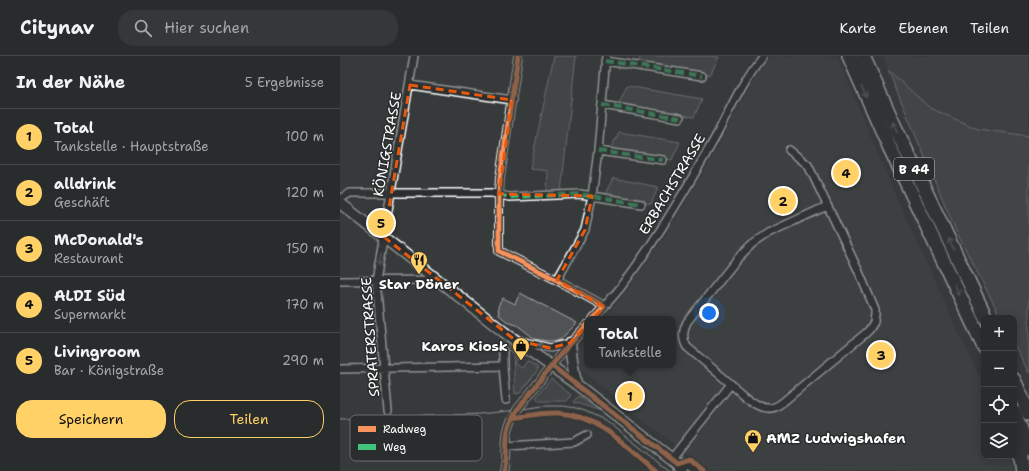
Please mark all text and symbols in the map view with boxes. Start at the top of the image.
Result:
search box [118,10,398,46]
text: Citynav [20,15,94,40]
icon: search [132,17,154,39]
text: Hier suchen [164,18,249,38]
text: Karte [840,19,877,37]
text: Ebenen [899,19,948,37]
text: Teilen [970,19,1009,37]
text: In der Nähe [16,71,125,93]
text: 5 Ergebnisse [245,74,324,91]
one-way arrow [861,85,869,97]
street label: KÖNIGSTRASSE [369,90,405,198]
text: Total [54,118,94,138]
one-way arrow [890,122,898,134]
text: 1 [26,128,32,145]
text: 100 m [285,128,324,145]
street label: ERBACHSTRASSE [635,130,709,238]
text: Tankstelle · Hauptstraße [54,138,209,155]
pin: 4 [833,158,859,188]
road number: B 44 [894,158,934,180]
text: alldrink [54,174,116,194]
text: 2 [24,184,34,201]
text: 120 m [286,184,324,201]
pin: 2 [770,186,796,216]
text: Geschäft [54,194,110,211]
pin: 5 [368,208,394,238]
text: McDonald's [54,230,144,250]
one-way arrow [947,239,954,251]
text: 3 [24,240,34,257]
text: 150 m [286,240,324,257]
text: Restaurant [54,250,124,267]
restaurant icon: Star Döner [409,250,429,275]
one-way arrow [376,252,384,265]
place label: Star Döner [379,275,460,293]
street label: SPRATERSTRASSE [357,276,383,398]
one-way arrow [954,284,961,296]
text: ALDI Süd [54,286,125,306]
text: 4 [24,296,34,313]
text: 170 m [286,296,324,313]
your location [699,303,719,323]
text: Supermarkt [54,306,126,323]
map controls [981,315,1017,459]
button: + [981,315,1017,351]
popup [584,316,676,368]
text: Total [598,324,638,344]
shop icon: Karos Kiosk [511,336,531,361]
place label: Karos Kiosk [421,337,508,355]
pin: 3 [868,340,894,370]
text: Livingroom [54,342,140,362]
one-way arrow [537,342,550,350]
text: Tankstelle [598,344,662,361]
button: − [981,351,1017,387]
text: 5 [25,352,33,369]
text: 290 m [282,352,324,369]
text: Bar · Königstraße [54,362,164,379]
pin: 1 [617,381,643,411]
button: locate [981,387,1017,423]
button: Speichern [16,400,166,438]
button: Teilen [174,400,324,438]
legend [350,415,482,461]
text: Radweg [383,422,426,437]
button: layers [981,423,1017,459]
shop icon: AMZ Ludwigshafen [743,428,763,453]
place label: AMZ Ludwigshafen [766,429,906,447]
text: Weg [383,440,406,455]

